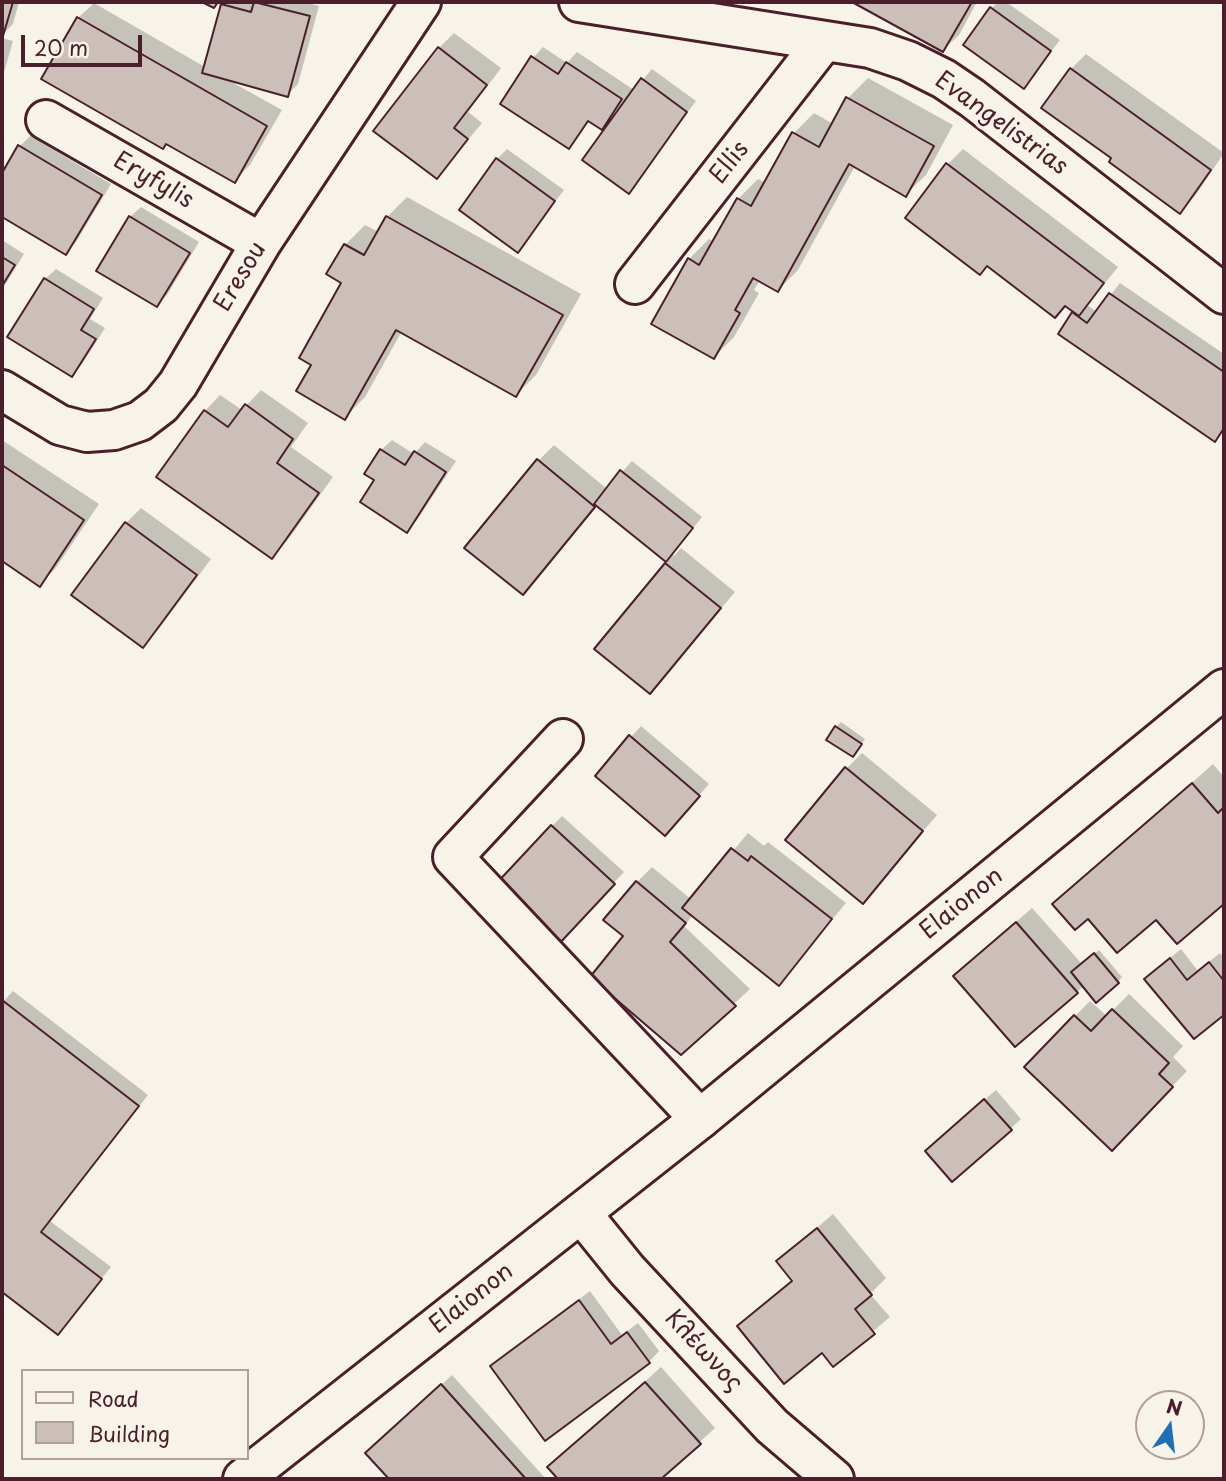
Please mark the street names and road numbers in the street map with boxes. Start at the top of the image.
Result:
street label: Evangelistrias [929,66,1073,182]
street label: Ellis [704,136,756,190]
street label: Eryfylis [108,147,198,215]
street label: Eresou [209,237,273,317]
street label: Elaionon [915,862,1009,946]
street label: Elaionon [425,1258,519,1340]
street label: Κλέωνος [658,1304,748,1398]

